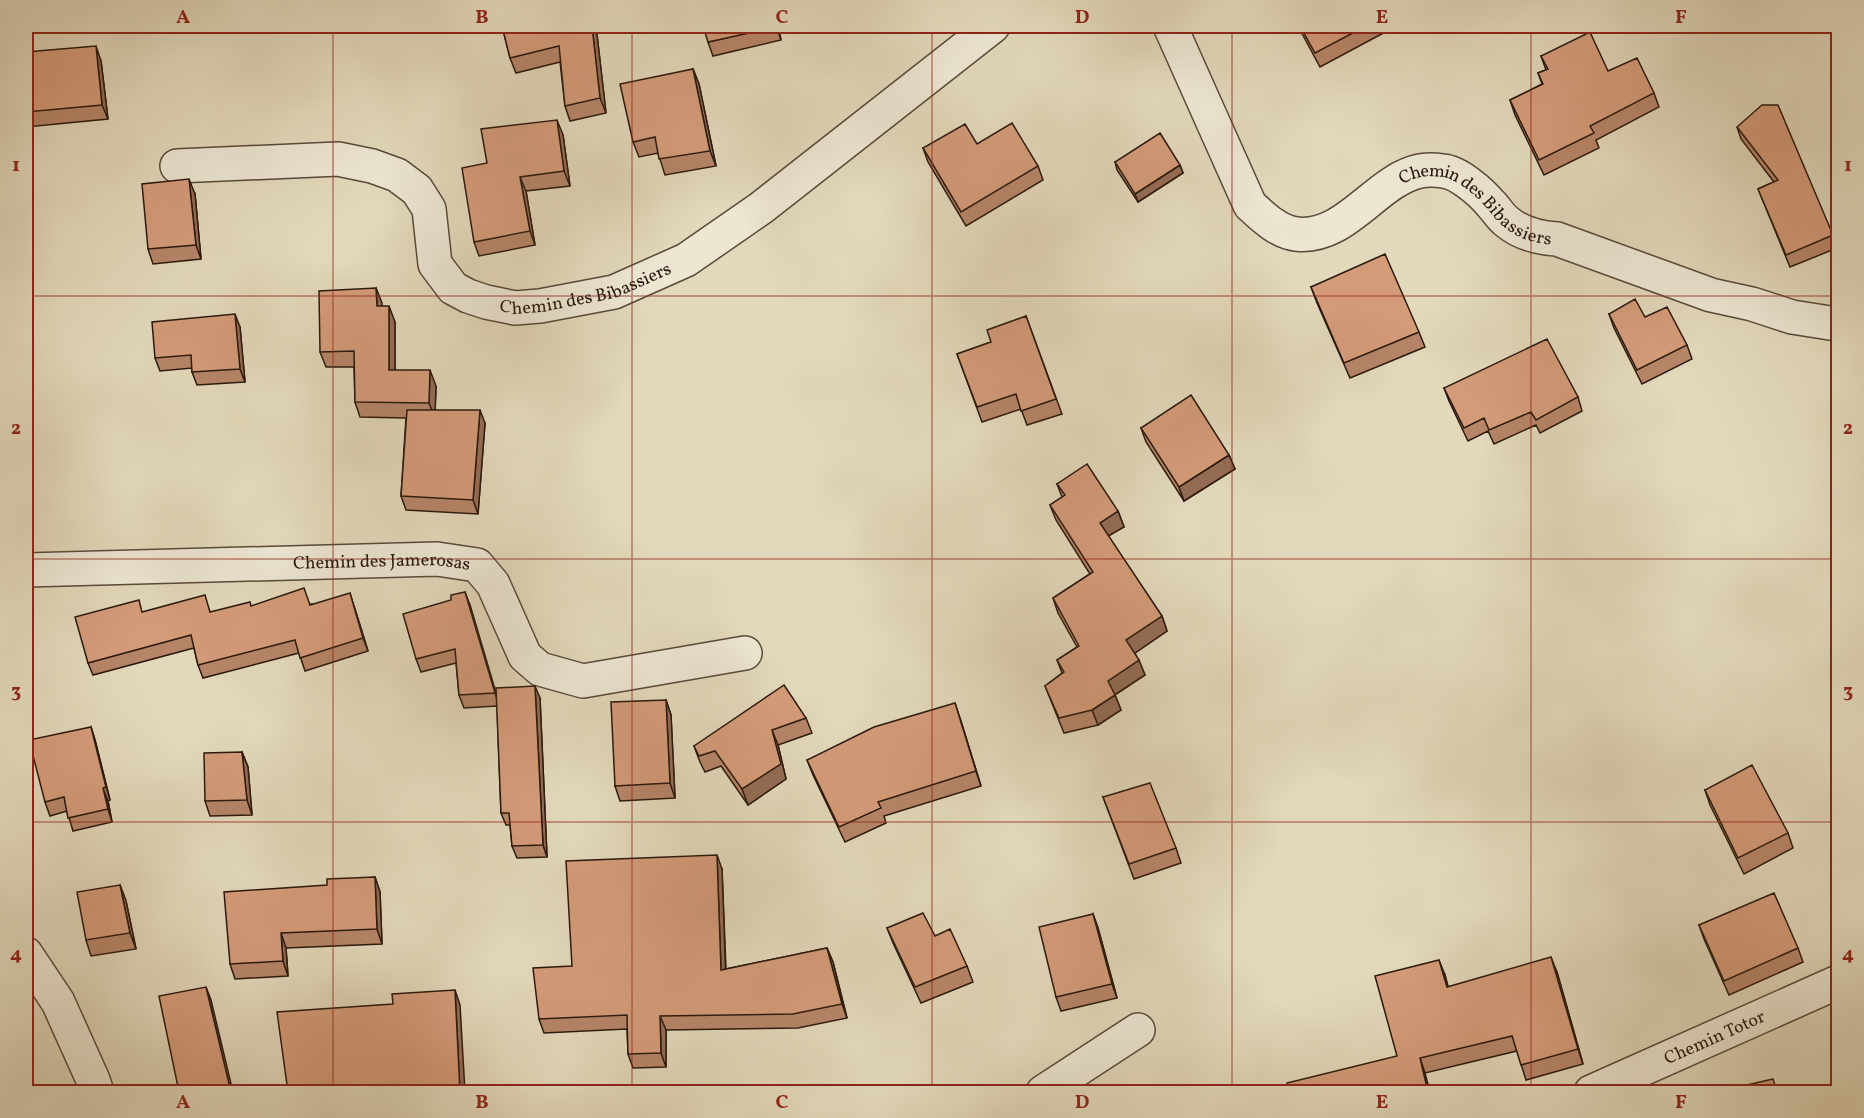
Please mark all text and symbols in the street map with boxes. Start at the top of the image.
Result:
text: A [176,4,190,32]
text: B [475,4,489,32]
text: C [776,4,789,32]
text: D [1075,4,1089,32]
text: E [1376,4,1388,32]
text: F [1675,4,1687,32]
text: 1 [12,152,20,180]
text: 1 [1844,152,1852,180]
street label: Chemin des Bibassiers [1395,159,1553,253]
street label: Chemin des Bibassiers [497,257,676,322]
text: 2 [11,415,21,443]
text: 2 [1843,415,1853,443]
street label: Chemin des Jamerosas [293,548,472,578]
text: 3 [11,678,21,706]
text: 3 [1843,678,1853,706]
text: 4 [10,941,22,969]
text: 4 [1842,941,1854,969]
street label: Chemin Totor [1660,1005,1770,1072]
text: A [176,1089,190,1117]
text: B [475,1089,489,1117]
text: C [776,1089,789,1117]
text: D [1075,1089,1089,1117]
text: E [1376,1089,1388,1117]
text: F [1675,1089,1687,1117]

